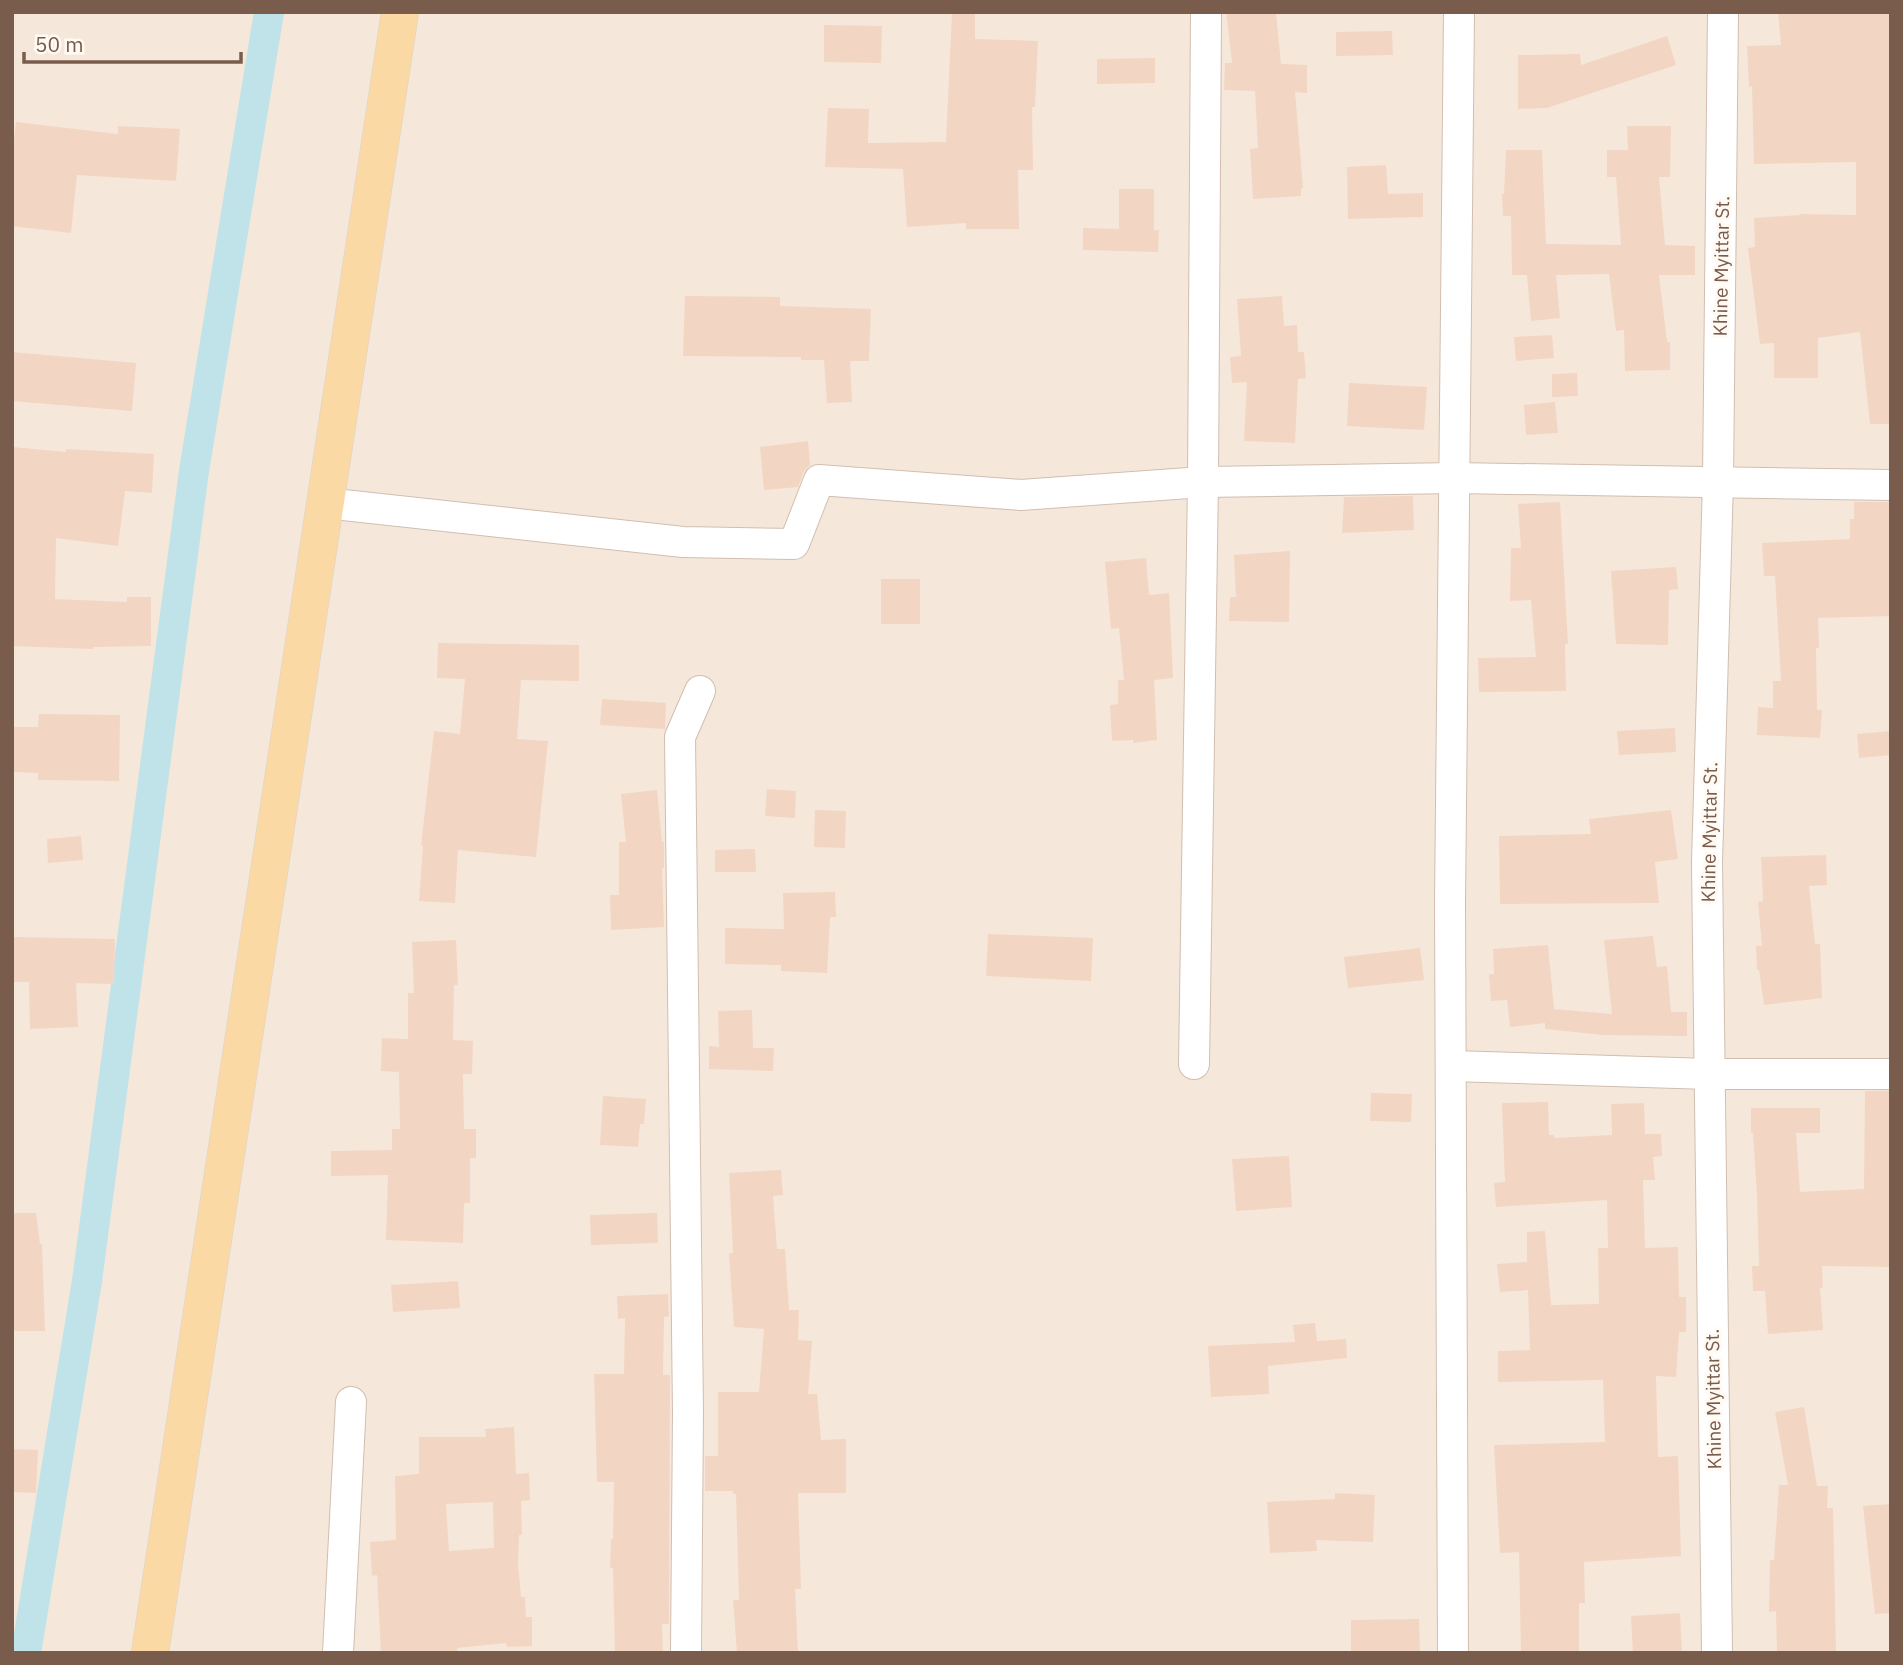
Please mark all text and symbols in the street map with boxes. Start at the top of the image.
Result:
scale bar [24,21,242,65]
text: 50 m [35,30,84,58]
street label: Khine Myittar St. [1708,195,1734,337]
street label: Khine Myittar St. [1696,761,1722,903]
street label: Khine Myittar St. [1700,1328,1726,1470]

